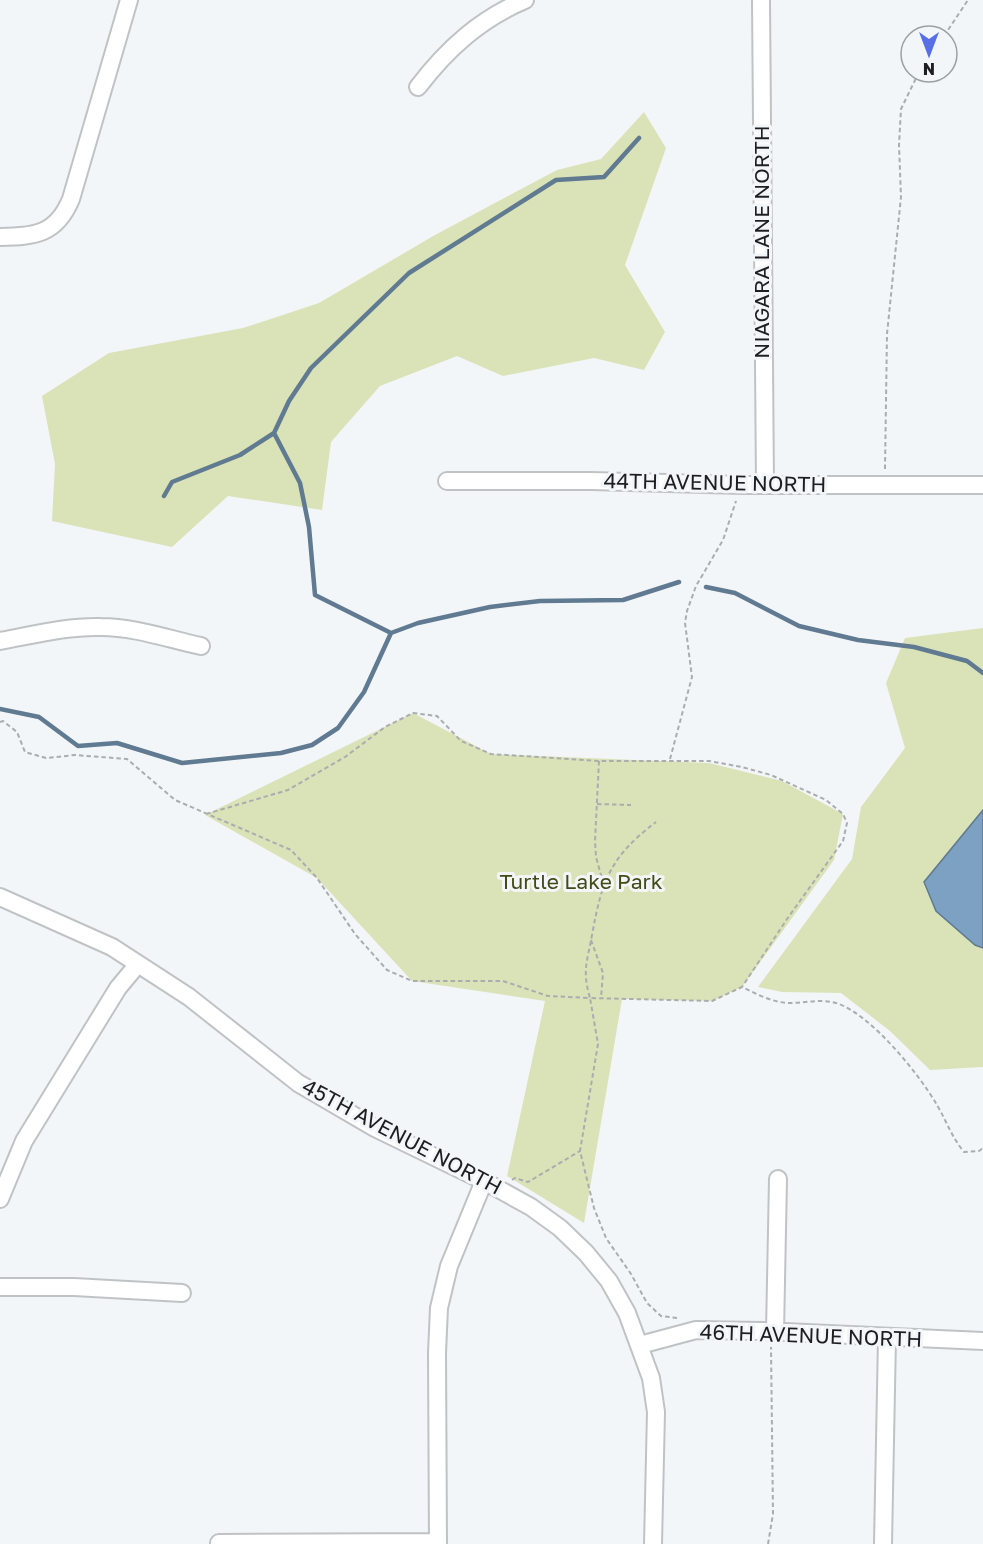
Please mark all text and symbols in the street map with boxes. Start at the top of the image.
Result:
north arrow [899,24,959,84]
text: N [923,59,935,79]
street label: NIAGARA LANE NORTH [748,125,774,359]
street label: 44TH AVENUE NORTH [603,467,827,497]
park label: Turtle Lake Park [499,868,663,894]
street label: 45TH AVENUE NORTH [298,1072,507,1200]
street label: 46TH AVENUE NORTH [699,1318,923,1352]

